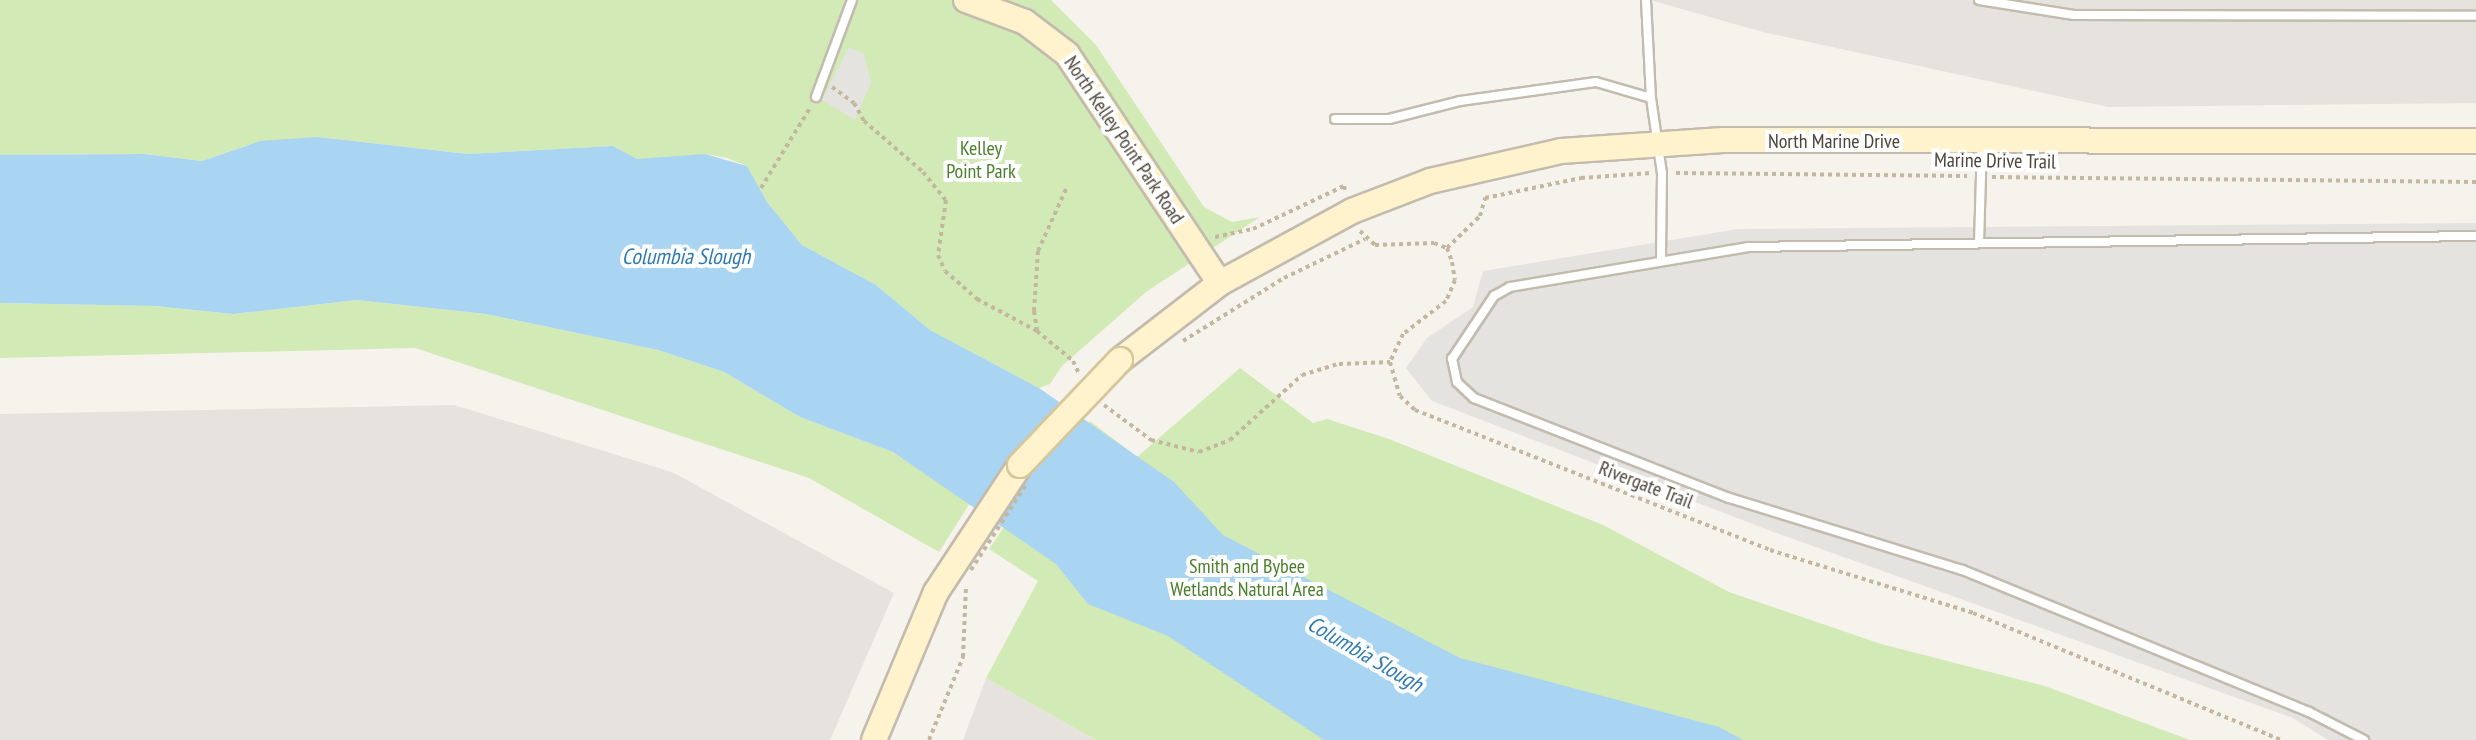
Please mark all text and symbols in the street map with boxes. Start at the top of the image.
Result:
street label: North Kelley Point Park Road [1059,51,1189,229]
street label: North Marine Drive [1768,129,1900,153]
park label: Kelley Point Park [946,137,1016,184]
street label: Marine Drive Trail [1934,148,2056,174]
water label: Columbia Slough [622,244,750,270]
street label: Rivergate Trail [1595,456,1697,514]
park label: Smith and Bybee Wetlands Natural Area [1170,555,1324,602]
water label: Columbia Slough [1303,610,1427,698]

